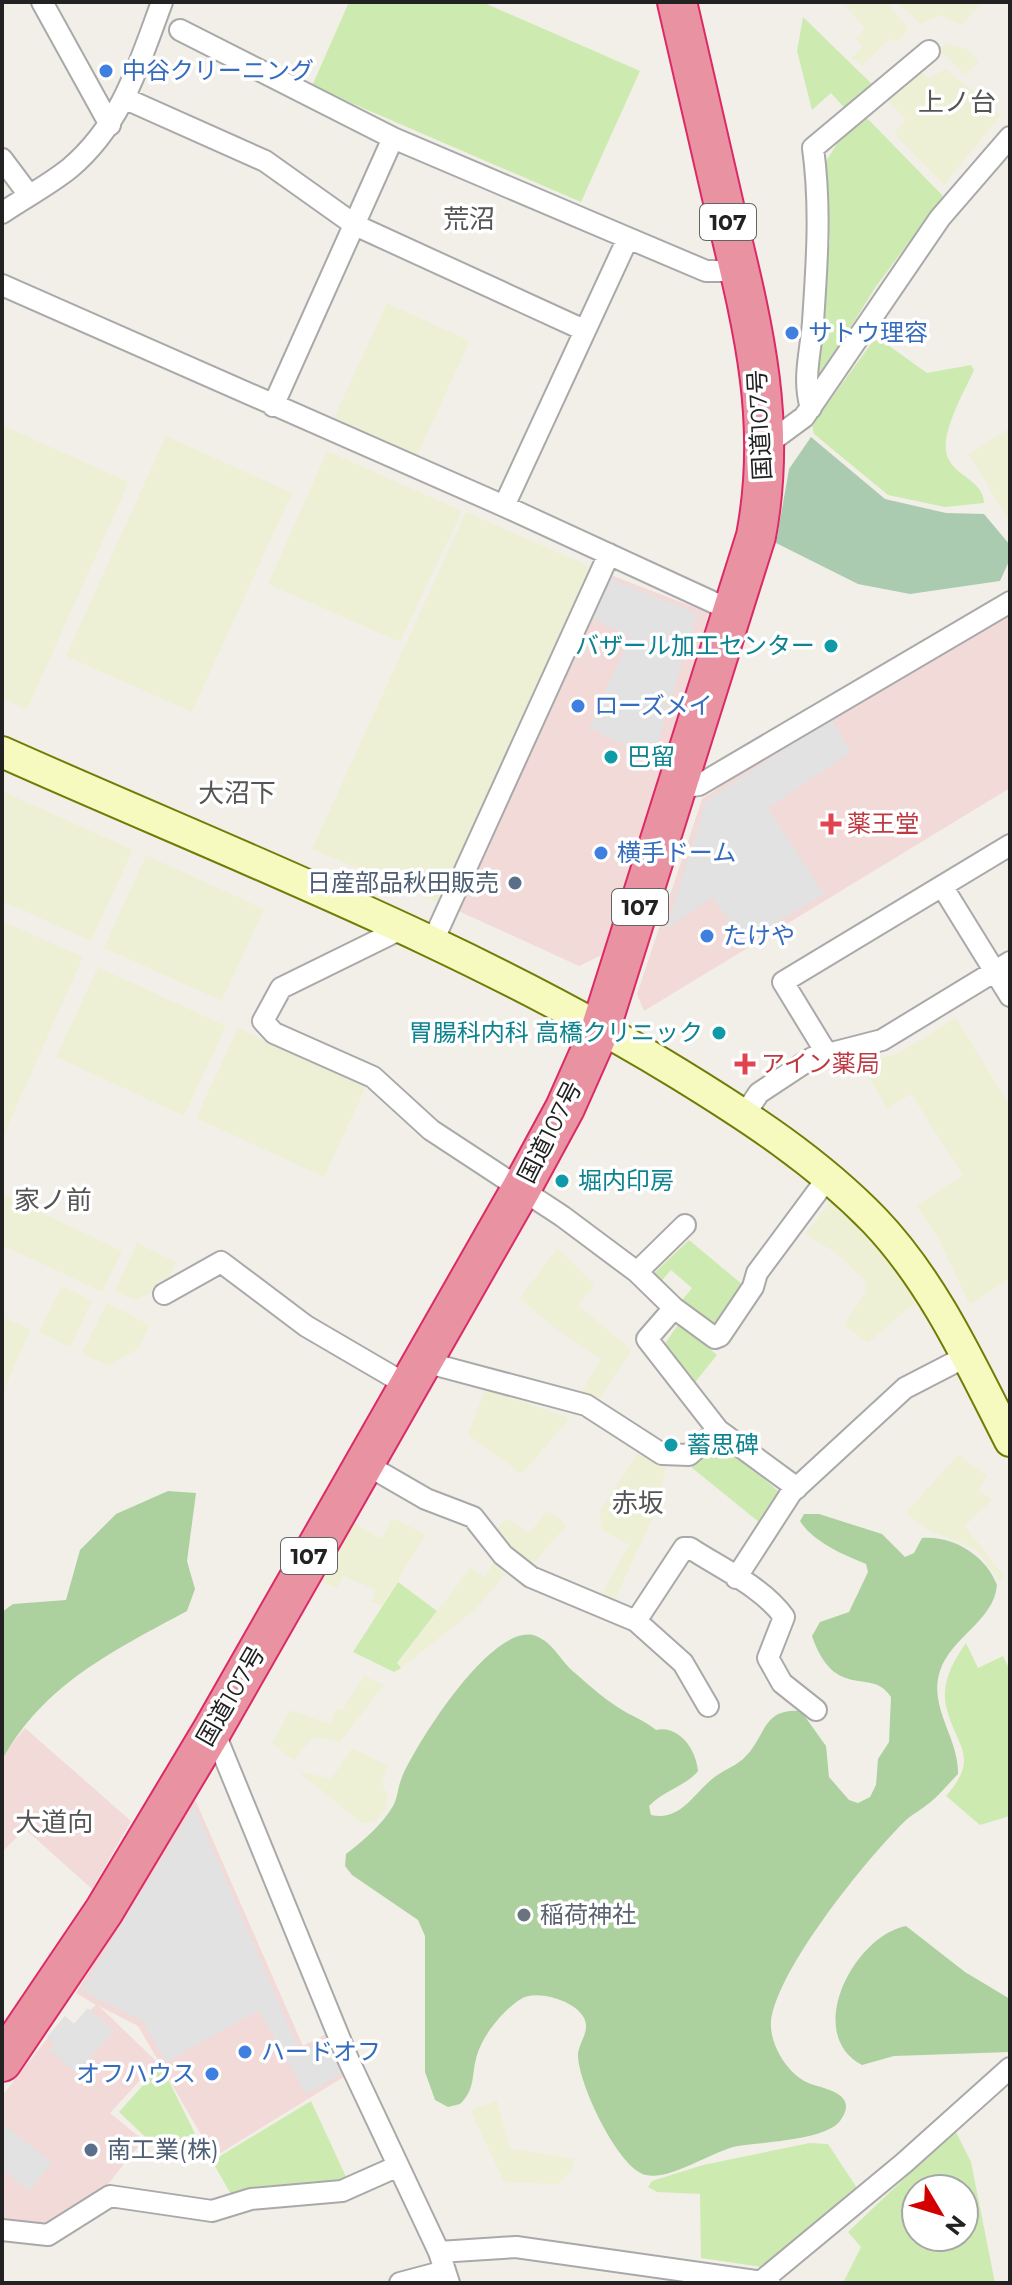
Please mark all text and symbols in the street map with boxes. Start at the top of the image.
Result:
place label: 中谷クリーニング [122,56,314,85]
marker: 中谷クリーニング [97,62,115,80]
district label: 上ノ台 [918,86,996,118]
district label: 荒沼 [443,203,495,235]
road number: 107 [700,204,756,240]
place label: サトウ理容 [808,318,928,347]
marker: サトウ理容 [783,324,801,342]
street label: 国道107号 [742,369,777,481]
place label: バザール加工センター [575,631,815,660]
marker: バザール加工センター [822,637,840,655]
place label: ローズメイ [594,691,713,720]
marker: ローズメイ [569,697,587,715]
place label: 巴留 [627,742,675,771]
marker: 巴留 [602,748,620,766]
district label: 大沼下 [198,777,276,809]
place label: 薬王堂 [847,809,919,838]
marker: 薬王堂 [822,815,840,833]
place label: 横手ドーム [617,838,736,867]
marker: 横手ドーム [592,844,610,862]
place label: 日産部品秋田販売 [307,868,499,897]
marker: 日産部品秋田販売 [506,874,524,892]
road number: 107 [612,889,668,925]
place label: たけや [723,921,795,950]
marker: たけや [698,927,716,945]
place label: 胃腸科内科 高橋クリニック [409,1018,703,1047]
marker: 胃腸科内科 高橋クリニック [710,1024,728,1042]
place label: アイン薬局 [761,1049,880,1078]
marker: アイン薬局 [736,1055,754,1073]
street label: 国道107号 [512,1076,588,1188]
place label: 堀内印房 [578,1166,674,1195]
marker: 堀内印房 [553,1172,571,1190]
district label: 家ノ前 [14,1184,92,1216]
place label: 蓄思碑 [687,1430,759,1459]
marker: 蓄思碑 [662,1436,680,1454]
district label: 赤坂 [612,1487,664,1519]
road number: 107 [281,1538,337,1574]
street label: 国道107号 [190,1641,271,1751]
district label: 大道向 [15,1806,93,1838]
place label: 稲荷神社 [540,1900,636,1929]
marker: 稲荷神社 [515,1906,533,1924]
place label: ハードオフ [261,2037,381,2066]
marker: ハードオフ [236,2043,254,2061]
place label: オフハウス [76,2059,196,2088]
marker: オフハウス [203,2065,221,2083]
place label: 南工業(株) [107,2135,219,2164]
marker: 南工業(株) [82,2141,100,2159]
north arrow [900,2173,980,2253]
text: N [939,2210,971,2240]

